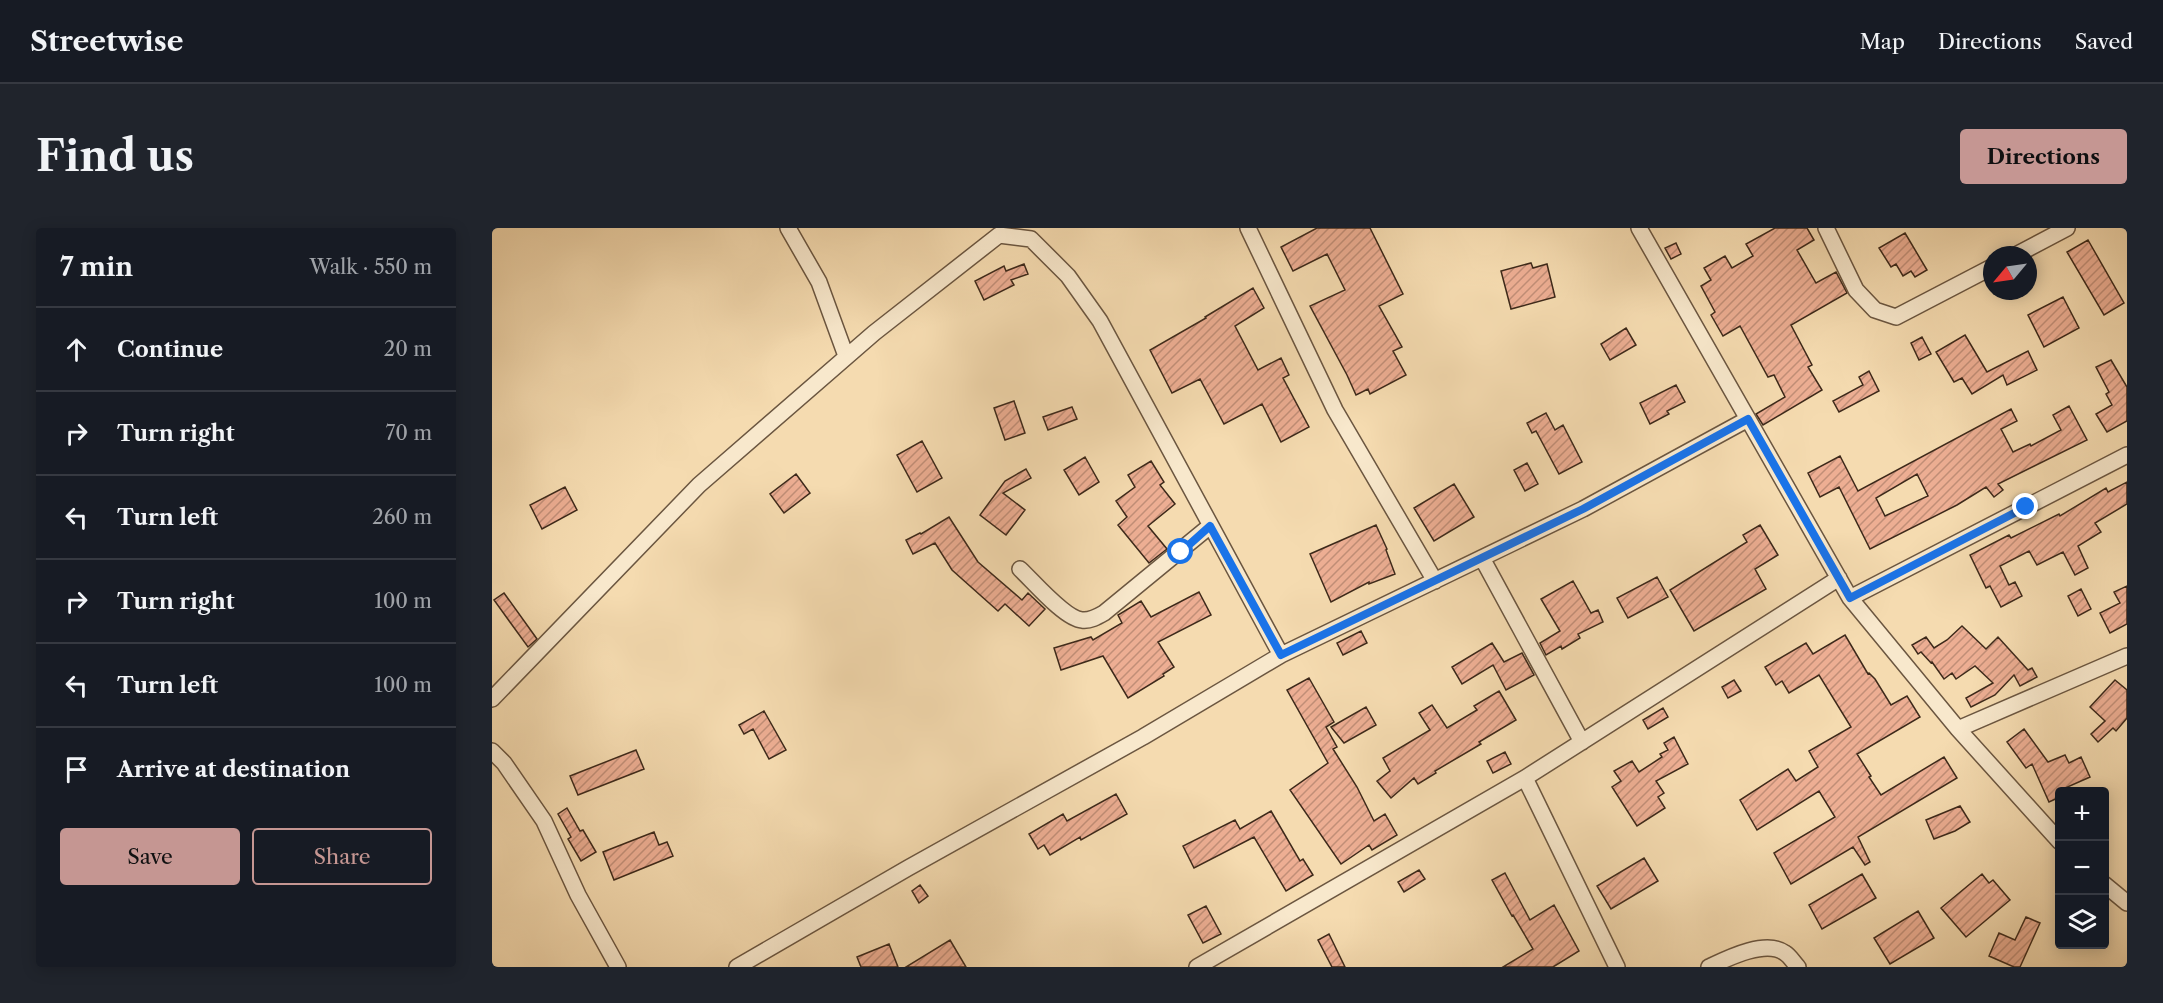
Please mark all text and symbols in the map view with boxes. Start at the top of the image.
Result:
text: Streetwise [30,24,184,58]
text: Map [1860,29,1905,54]
text: Directions [1938,29,2042,54]
text: Saved [2075,29,2133,54]
button: Directions [1960,129,2127,184]
text: Find us [36,130,194,182]
north arrow [1983,246,2037,300]
text: 7 min [60,251,133,283]
text: Walk · 550 m [310,255,432,279]
icon: ahead [60,333,93,366]
text: Continue [117,336,223,363]
text: 20 m [384,337,432,361]
icon: right [60,417,93,450]
text: Turn right [117,420,235,447]
text: 70 m [386,421,432,445]
route end [2012,493,2038,519]
icon: left [60,501,93,534]
text: Turn left [117,504,218,531]
text: 260 m [372,505,432,529]
route start [1167,538,1193,564]
icon: right [60,585,93,618]
text: Turn right [117,588,235,615]
text: 100 m [374,589,432,613]
icon: left [60,669,93,702]
text: Turn left [117,672,218,699]
text: 100 m [374,673,432,697]
icon: arrive [60,753,93,786]
text: Arrive at destination [117,756,350,783]
map controls [2055,787,2109,949]
button: + [2055,787,2109,841]
button: Save [60,828,240,885]
button: Share [252,828,432,885]
button: − [2055,841,2109,895]
button: layers [2055,895,2109,949]

